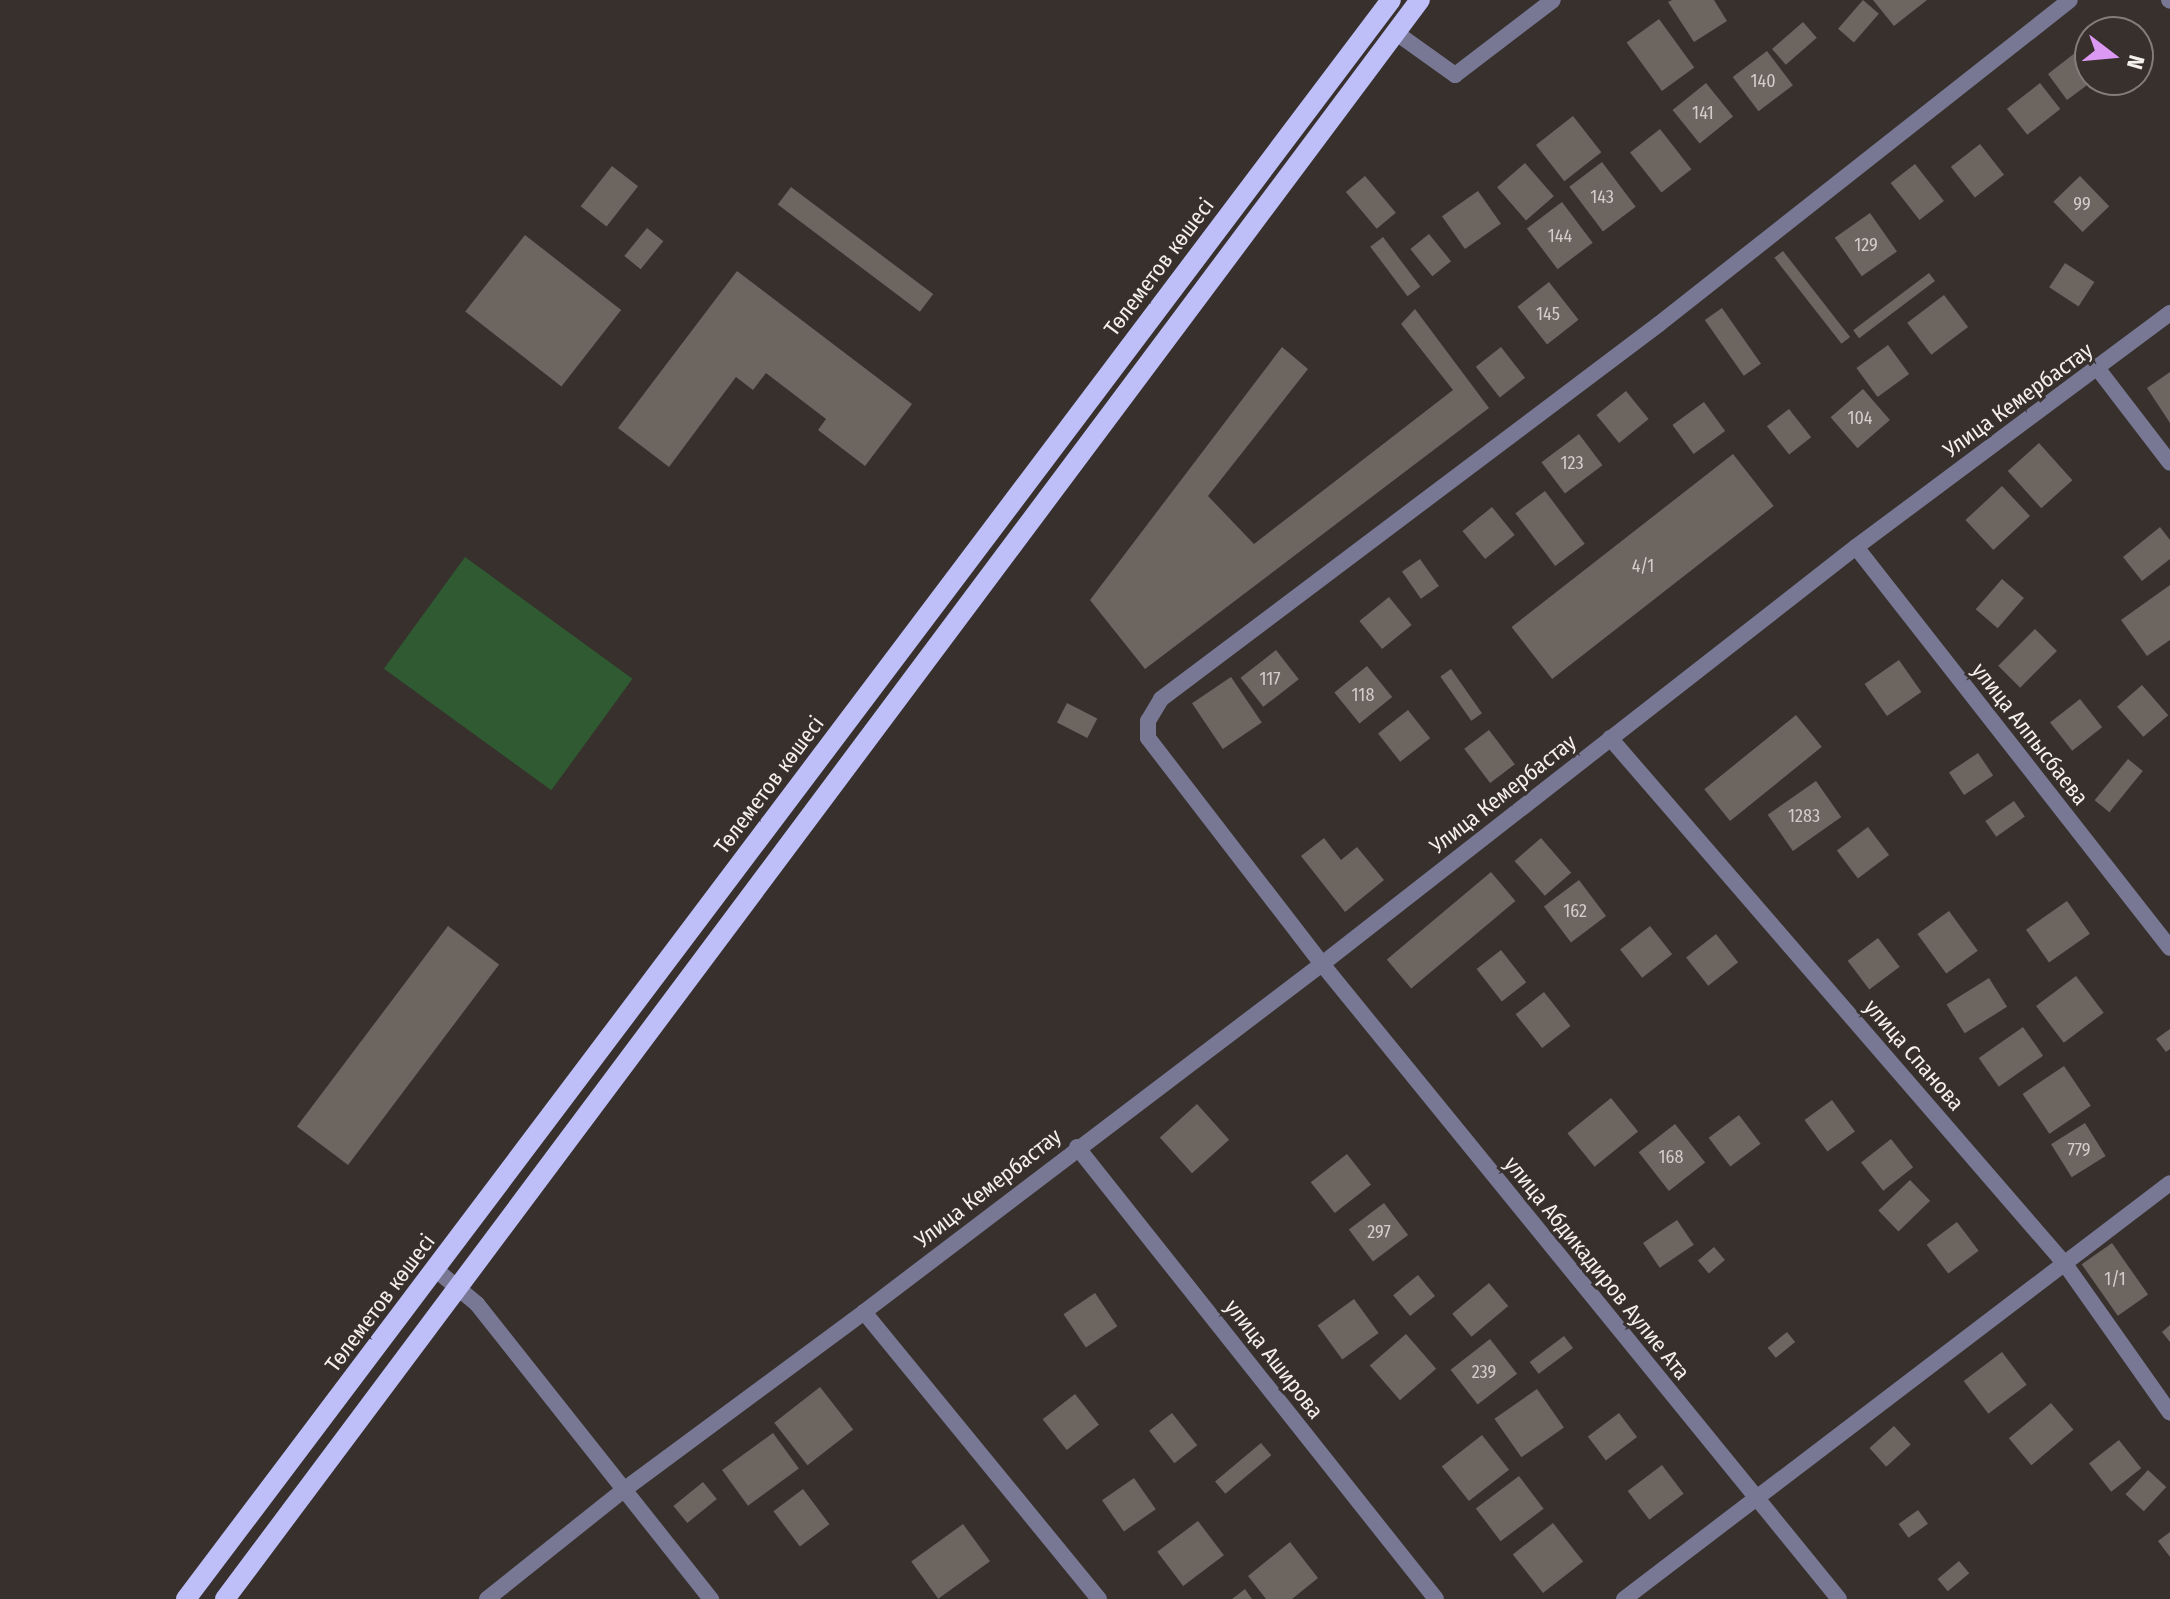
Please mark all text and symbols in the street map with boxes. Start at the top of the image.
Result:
north arrow [2074,16,2154,96]
text: N [2121,52,2150,72]
house number: 140 [1750,70,1776,92]
house number: 141 [1692,102,1714,124]
house number: 143 [1590,186,1614,208]
street label: Төлеметов көшесі [1099,193,1219,341]
house number: 99 [2073,193,2091,215]
house number: 144 [1548,225,1572,247]
house number: 129 [1854,234,1878,256]
house number: 145 [1536,303,1560,325]
street label: Улица Кемербастау [1938,337,2098,463]
house number: 104 [1847,407,1873,429]
house number: 123 [1560,452,1584,474]
house number: 4/1 [1632,555,1654,577]
street label: улица Алпысбаева [1966,658,2094,810]
house number: 117 [1259,668,1281,690]
house number: 118 [1352,684,1374,706]
street label: Төлеметов көшесі [709,711,829,859]
street label: Улица Кемербастау [1425,729,1581,859]
house number: 1283 [1788,805,1820,827]
house number: 162 [1563,900,1587,922]
street label: улица Спанова [1859,994,1969,1116]
street label: Улица Кемербастау [910,1123,1066,1253]
house number: 779 [2067,1139,2091,1161]
house number: 168 [1659,1146,1683,1168]
street label: улица Абдикадиров Аулие Ата [1499,1151,1695,1385]
house number: 297 [1367,1221,1391,1243]
street label: Төлеметов көшесі [320,1229,440,1377]
house number: 1/1 [2104,1268,2126,1290]
street label: улица Аширова [1219,1294,1329,1424]
house number: 239 [1472,1361,1496,1383]

